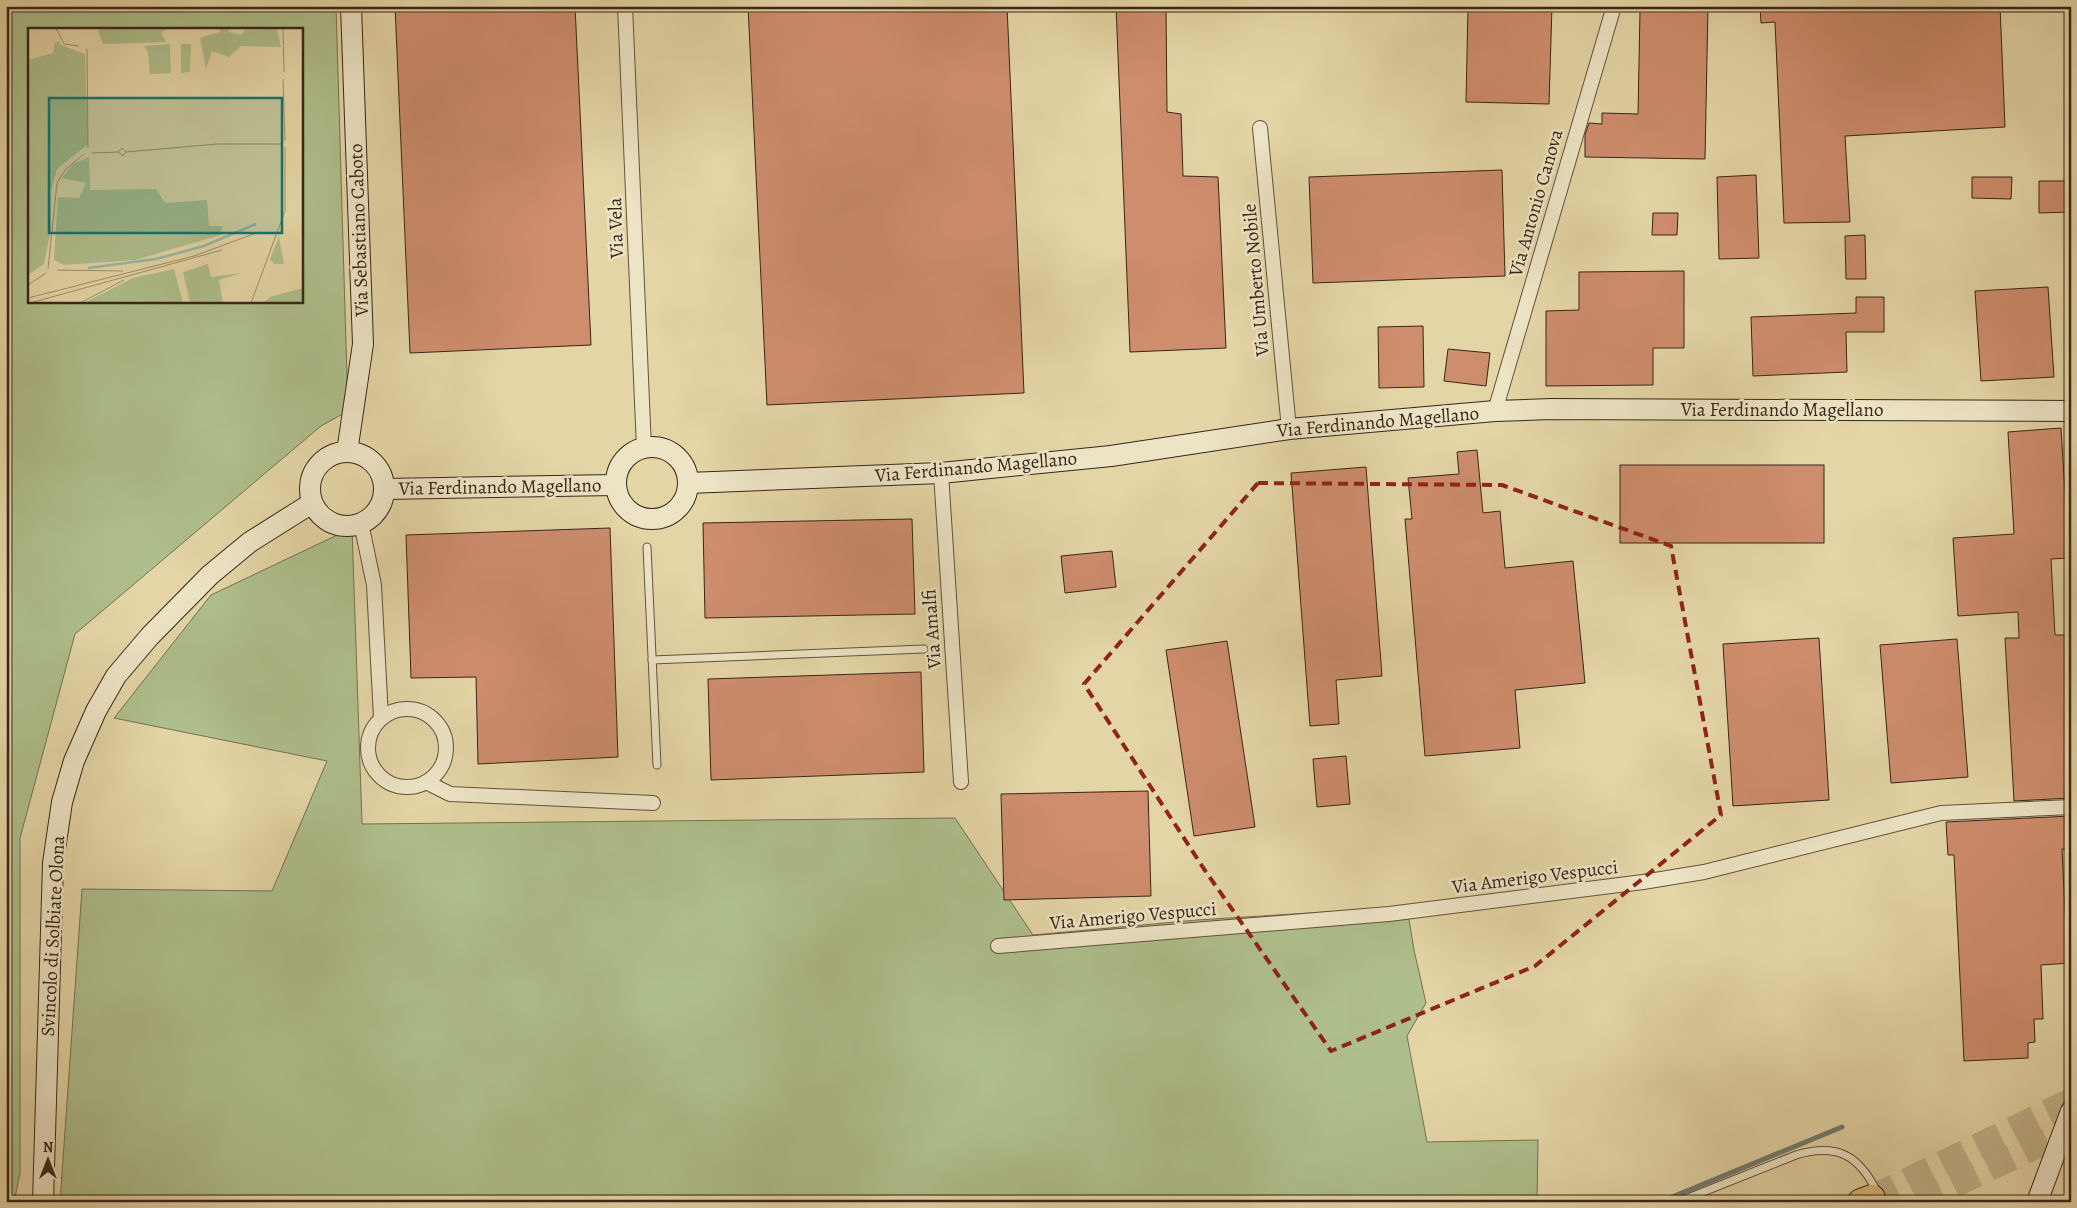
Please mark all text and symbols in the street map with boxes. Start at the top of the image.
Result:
inset map [28,28,302,302]
street label: Via Antonio Canova [1502,126,1569,281]
street label: Via Sebastiano Caboto [343,143,375,318]
street label: Via Vela [602,197,630,260]
street label: Via Umberto Nobile [1236,203,1276,358]
street label: Via Ferdinando Magellano [1680,397,1883,423]
street label: Via Ferdinando Magellano [1275,400,1480,444]
street label: Via Ferdinando Magellano [873,445,1078,489]
street label: Via Ferdinando Magellano [397,472,602,502]
street label: Via Amalfi [916,588,948,671]
street label: Svincolo di Solbiate Olona [35,835,71,1037]
street label: Via Amerigo Vespucci [1450,854,1619,900]
street label: Via Amerigo Vespucci [1048,896,1217,936]
north arrow [22,1136,72,1186]
text: N [43,1138,53,1157]

